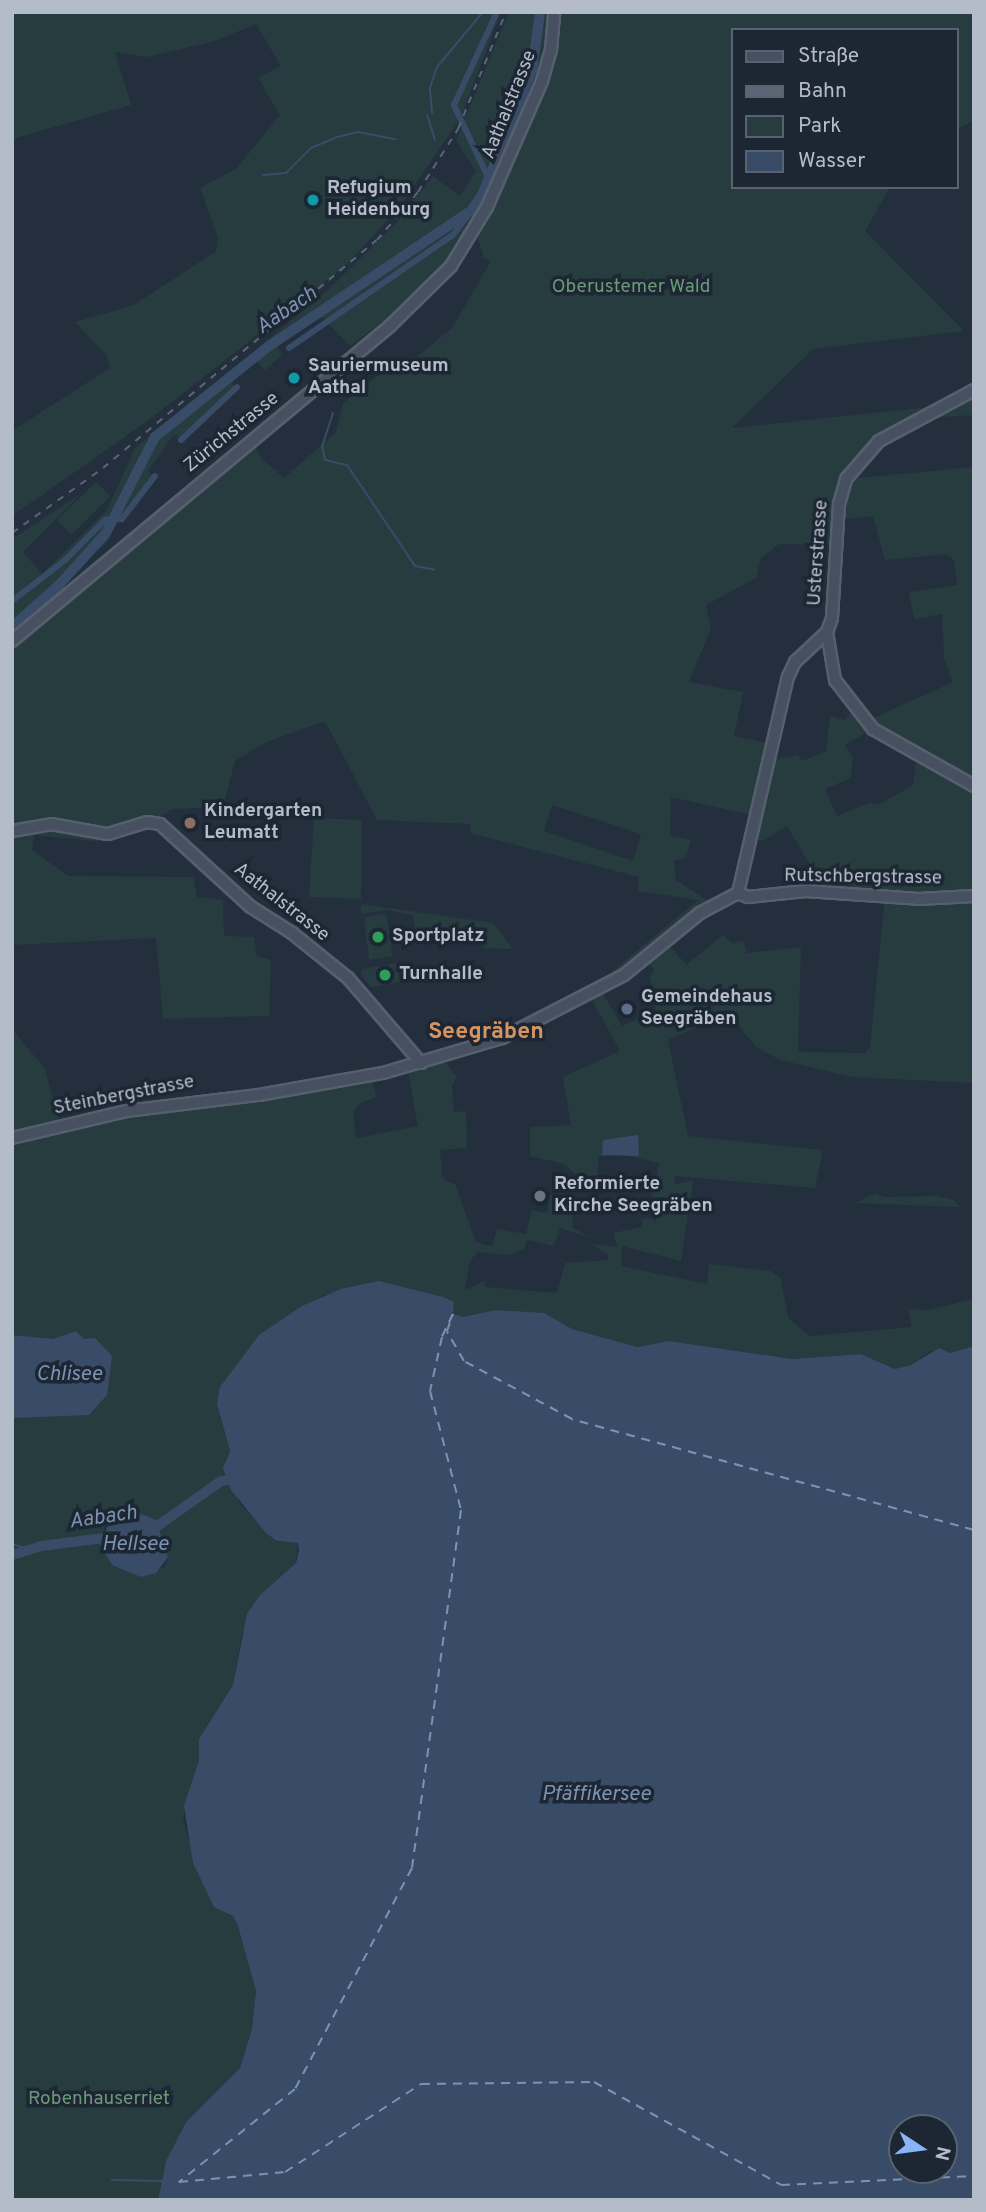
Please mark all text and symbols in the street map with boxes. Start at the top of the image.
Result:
legend [730,28,958,189]
text: Straße [798,43,859,70]
street label: Aathalstrasse [478,47,542,163]
text: Bahn [798,78,847,105]
text: Park [798,113,841,140]
text: Wasser [798,148,865,175]
place label: Refugium Heidenburg [327,178,430,222]
marker: Refugium Heidenburg [305,192,321,208]
park label: Oberustemer Wald [551,277,711,299]
water label: Aabach [252,281,322,341]
place label: Sauriermuseum Aathal [308,356,449,400]
marker: Sauriermuseum Aathal [286,370,302,386]
street label: Zürichstrasse [180,388,284,478]
street label: Usterstrasse [804,499,834,607]
place label: Kindergarten Leumatt [204,801,322,845]
marker: Kindergarten Leumatt [182,815,198,831]
street label: Aathalstrasse [229,859,333,947]
street label: Rutschbergstrasse [784,865,942,891]
place label: Sportplatz [392,926,484,948]
marker: Sportplatz [370,929,386,945]
place label: Turnhalle [399,964,483,986]
marker: Turnhalle [377,967,393,983]
place label: Gemeindehaus Seegräben [641,987,773,1031]
marker: Gemeindehaus Seegräben [619,1001,635,1017]
district label: Seegräben [428,1019,544,1047]
street label: Steinbergstrasse [52,1071,196,1121]
place label: Reformierte Kirche Seegräben [554,1174,713,1218]
marker: Reformierte Kirche Seegräben [532,1188,548,1204]
water label: Chlisee [36,1362,102,1388]
water label: Aabach [67,1501,139,1535]
water label: Hellsee [102,1532,168,1558]
water label: Pfäffikersee [542,1782,650,1808]
park label: Robenhauserriet [28,2089,170,2111]
north arrow [888,2114,958,2184]
text: N [928,2144,955,2163]

